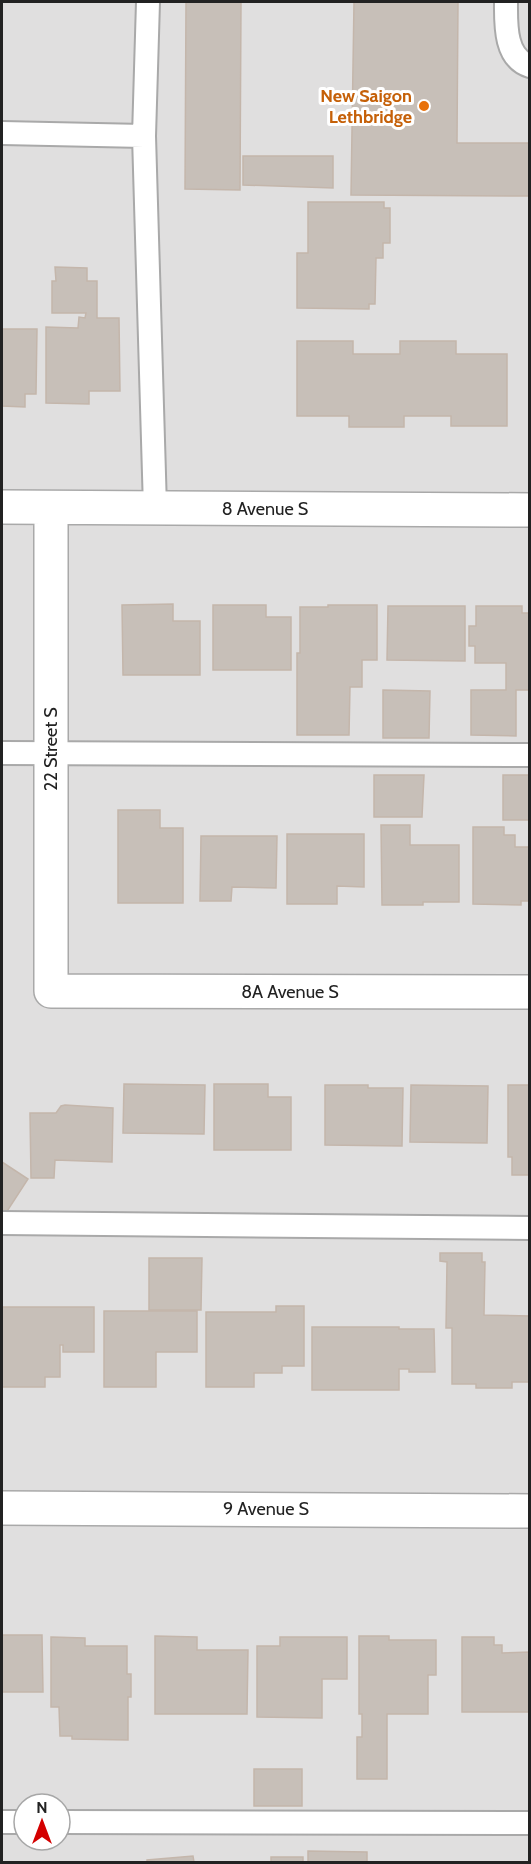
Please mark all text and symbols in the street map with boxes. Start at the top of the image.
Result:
place label: New Saigon Lethbridge [320,85,412,128]
marker: New Saigon Lethbridge [417,99,431,113]
street label: 8 Avenue S [222,498,308,520]
street label: 22 Street S [40,707,62,791]
street label: 8A Avenue S [241,981,339,1003]
street label: 9 Avenue S [223,1498,309,1520]
north arrow [12,1792,72,1852]
text: N [36,1798,48,1817]

